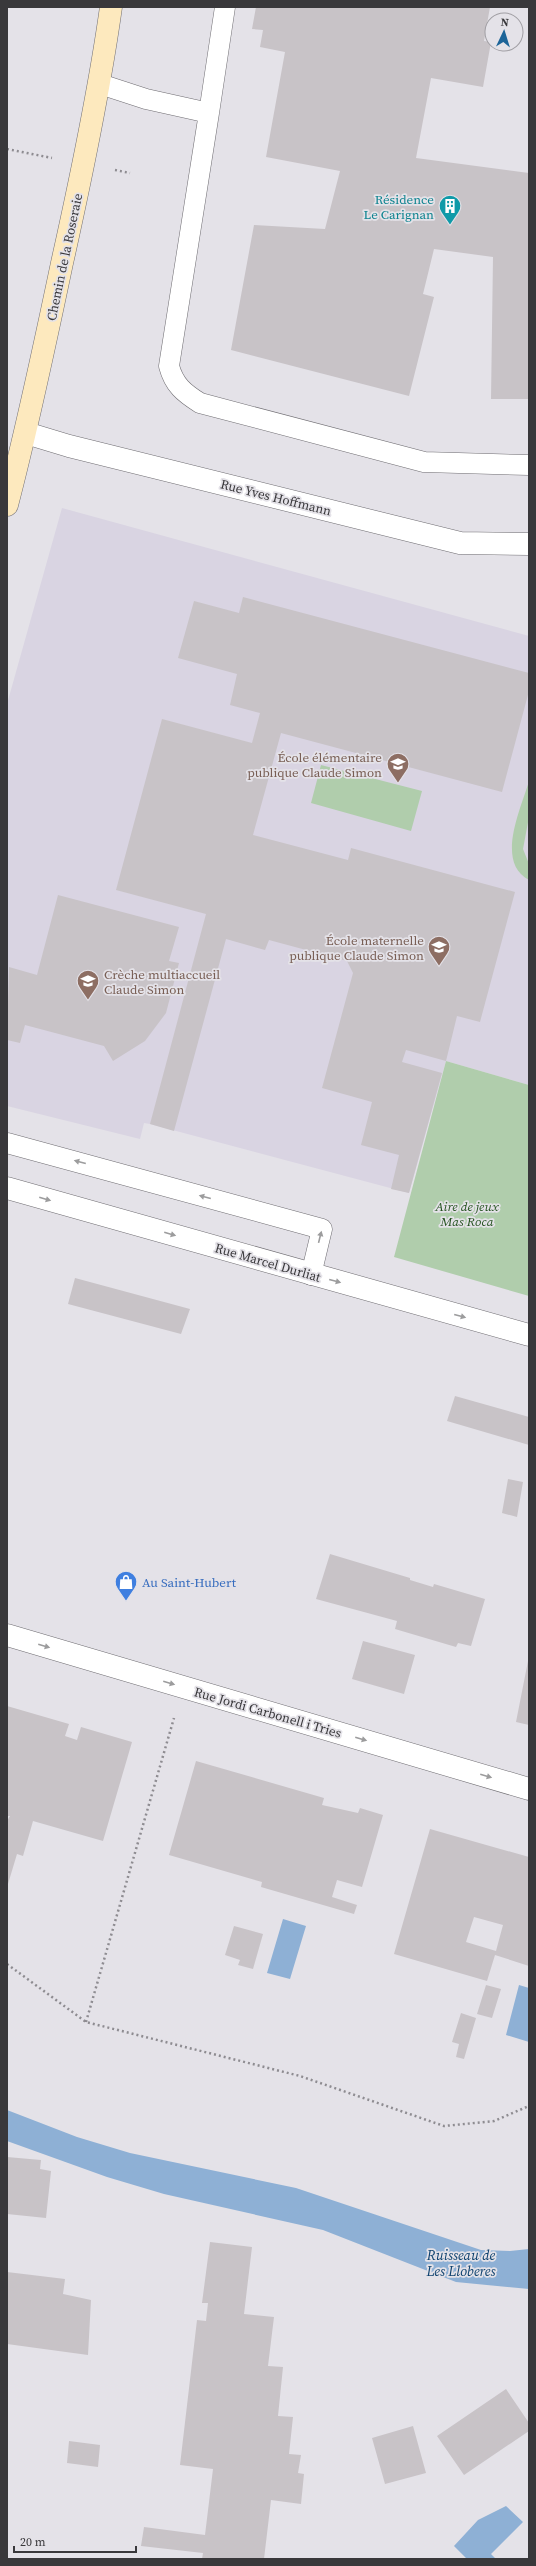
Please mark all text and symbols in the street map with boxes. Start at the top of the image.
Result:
north arrow [484,12,524,52]
text: N [500,15,509,30]
place label: Résidence Le Carignan [363,191,434,223]
street label: Chemin de la Roseraie [43,192,86,322]
building icon: Résidence Le Carignan [437,193,463,226]
street label: Rue Yves Hoffmann [219,475,333,520]
place label: École élémentaire publique Claude Simon [247,749,382,781]
school or university icon: École élémentaire publique Claude Simon [385,751,411,784]
place label: École maternelle publique Claude Simon [289,932,424,964]
school or university icon: École maternelle publique Claude Simon [426,934,452,967]
place label: Crèche multiaccueil Claude Simon [104,966,220,998]
school or university icon: Crèche multiaccueil Claude Simon [75,968,101,1001]
one-way arrow [73,1159,86,1165]
one-way arrow [199,1194,211,1200]
one-way arrow [39,1196,51,1202]
park label: Aire de jeux Mas Roca [434,1198,500,1230]
one-way arrow [318,1231,324,1243]
one-way arrow [163,1232,176,1238]
street label: Rue Marcel Durliat [213,1239,323,1286]
one-way arrow [329,1278,341,1284]
one-way arrow [455,1313,467,1319]
shop icon: Au Saint-Hubert [113,1569,139,1602]
place label: Au Saint-Hubert [142,1574,237,1591]
one-way arrow [39,1643,51,1649]
one-way arrow [163,1680,175,1686]
street label: Rue Jordi Carbonell i Tries [192,1683,344,1742]
one-way arrow [355,1736,367,1742]
one-way arrow [480,1773,492,1779]
water label: Ruisseau de Les Lloberes [425,2245,497,2281]
scale bar [14,2528,136,2554]
text: 20 m [20,2534,46,2550]

